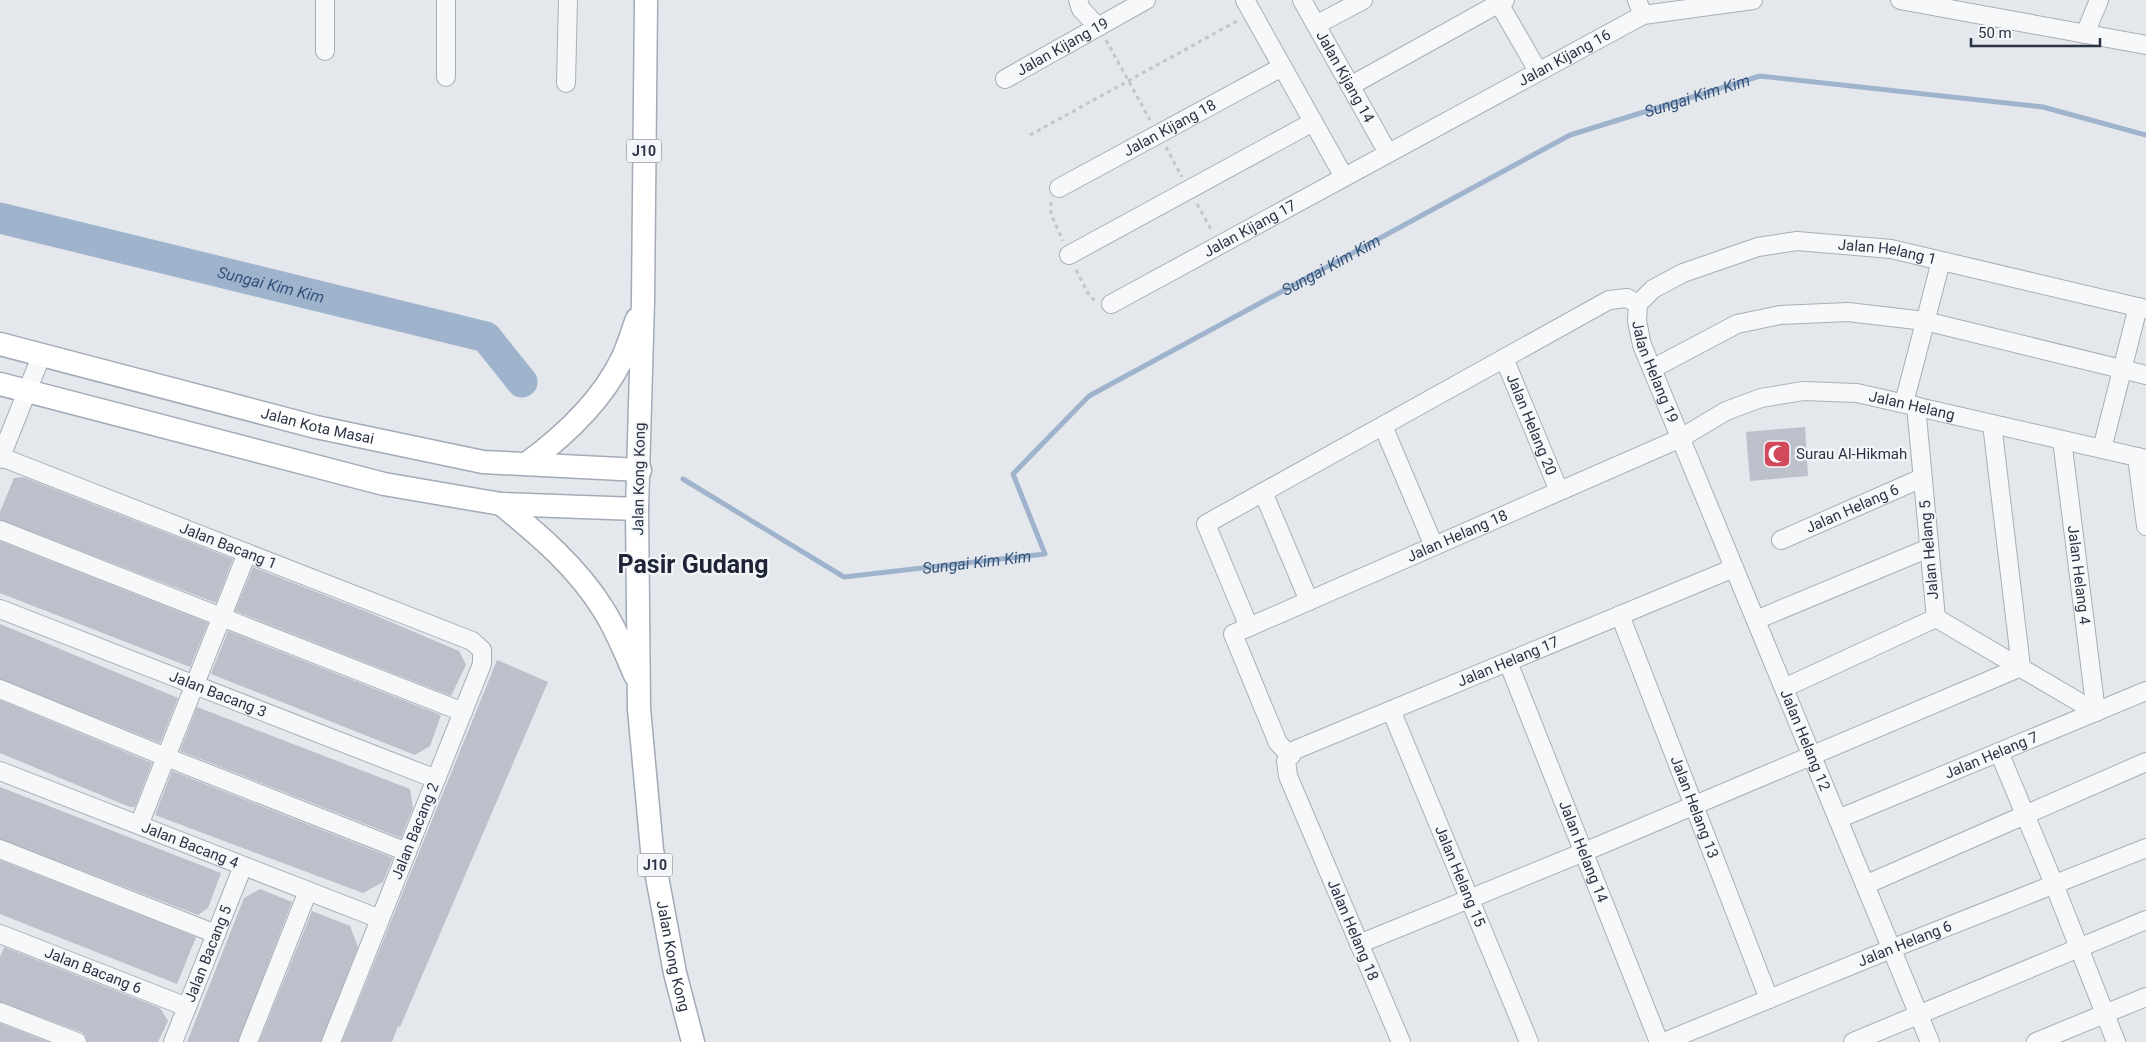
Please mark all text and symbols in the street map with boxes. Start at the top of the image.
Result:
street label: Jalan Kijang 19 [1013,14,1112,80]
scale bar [1971,15,2100,47]
text: 50 m [1978,24,2012,42]
street label: Jalan Kijang 16 [1515,25,1614,90]
street label: Jalan Kijang 14 [1312,28,1378,126]
water label: Sungai Kim Kim [1642,71,1752,121]
street label: Jalan Kijang 18 [1120,96,1219,160]
road number: J10 [626,140,662,162]
street label: Jalan Kijang 17 [1201,196,1299,261]
water label: Sungai Kim Kim [1278,231,1384,300]
street label: Jalan Helang 1 [1837,236,1938,268]
water label: Sungai Kim Kim [215,263,326,307]
street label: Jalan Helang 19 [1628,319,1682,426]
street label: Jalan Helang 20 [1503,371,1560,478]
street label: Jalan Helang [1867,387,1957,424]
street label: Jalan Kota Masai [259,404,376,448]
street label: Jalan Kong Kong [629,422,649,536]
mosque icon: Surau Al-Hikmah [1762,439,1792,469]
place label: Surau Al-Hikmah [1796,445,1907,463]
street label: Jalan Helang 6 [1803,480,1902,537]
street label: Jalan Helang 5 [1916,500,1942,600]
street label: Jalan Helang 18 [1404,506,1510,566]
street label: Jalan Bacang 1 [177,519,279,573]
street label: Jalan Helang 4 [2064,524,2094,626]
water label: Sungai Kim Kim [921,547,1032,578]
district label: Pasir Gudang [618,550,768,579]
street label: Jalan Helang 17 [1455,633,1561,691]
street label: Jalan Bacang 3 [167,667,269,721]
street label: Jalan Helang 12 [1776,687,1834,793]
street label: Jalan Helang 7 [1942,728,2041,783]
street label: Jalan Helang 13 [1667,753,1722,861]
street label: Jalan Bacang 2 [387,780,443,882]
street label: Jalan Helang 14 [1555,798,1612,906]
street label: Jalan Bacang 4 [139,818,242,872]
street label: Jalan Helang 15 [1431,823,1489,930]
road number: J10 [638,854,672,876]
street label: Jalan Helang 18 [1324,877,1382,983]
street label: Jalan Kong Kong [653,899,694,1014]
street label: Jalan Bacang 5 [181,903,235,1005]
street label: Jalan Helang 6 [1855,917,1954,971]
street label: Jalan Bacang 6 [42,943,144,997]

